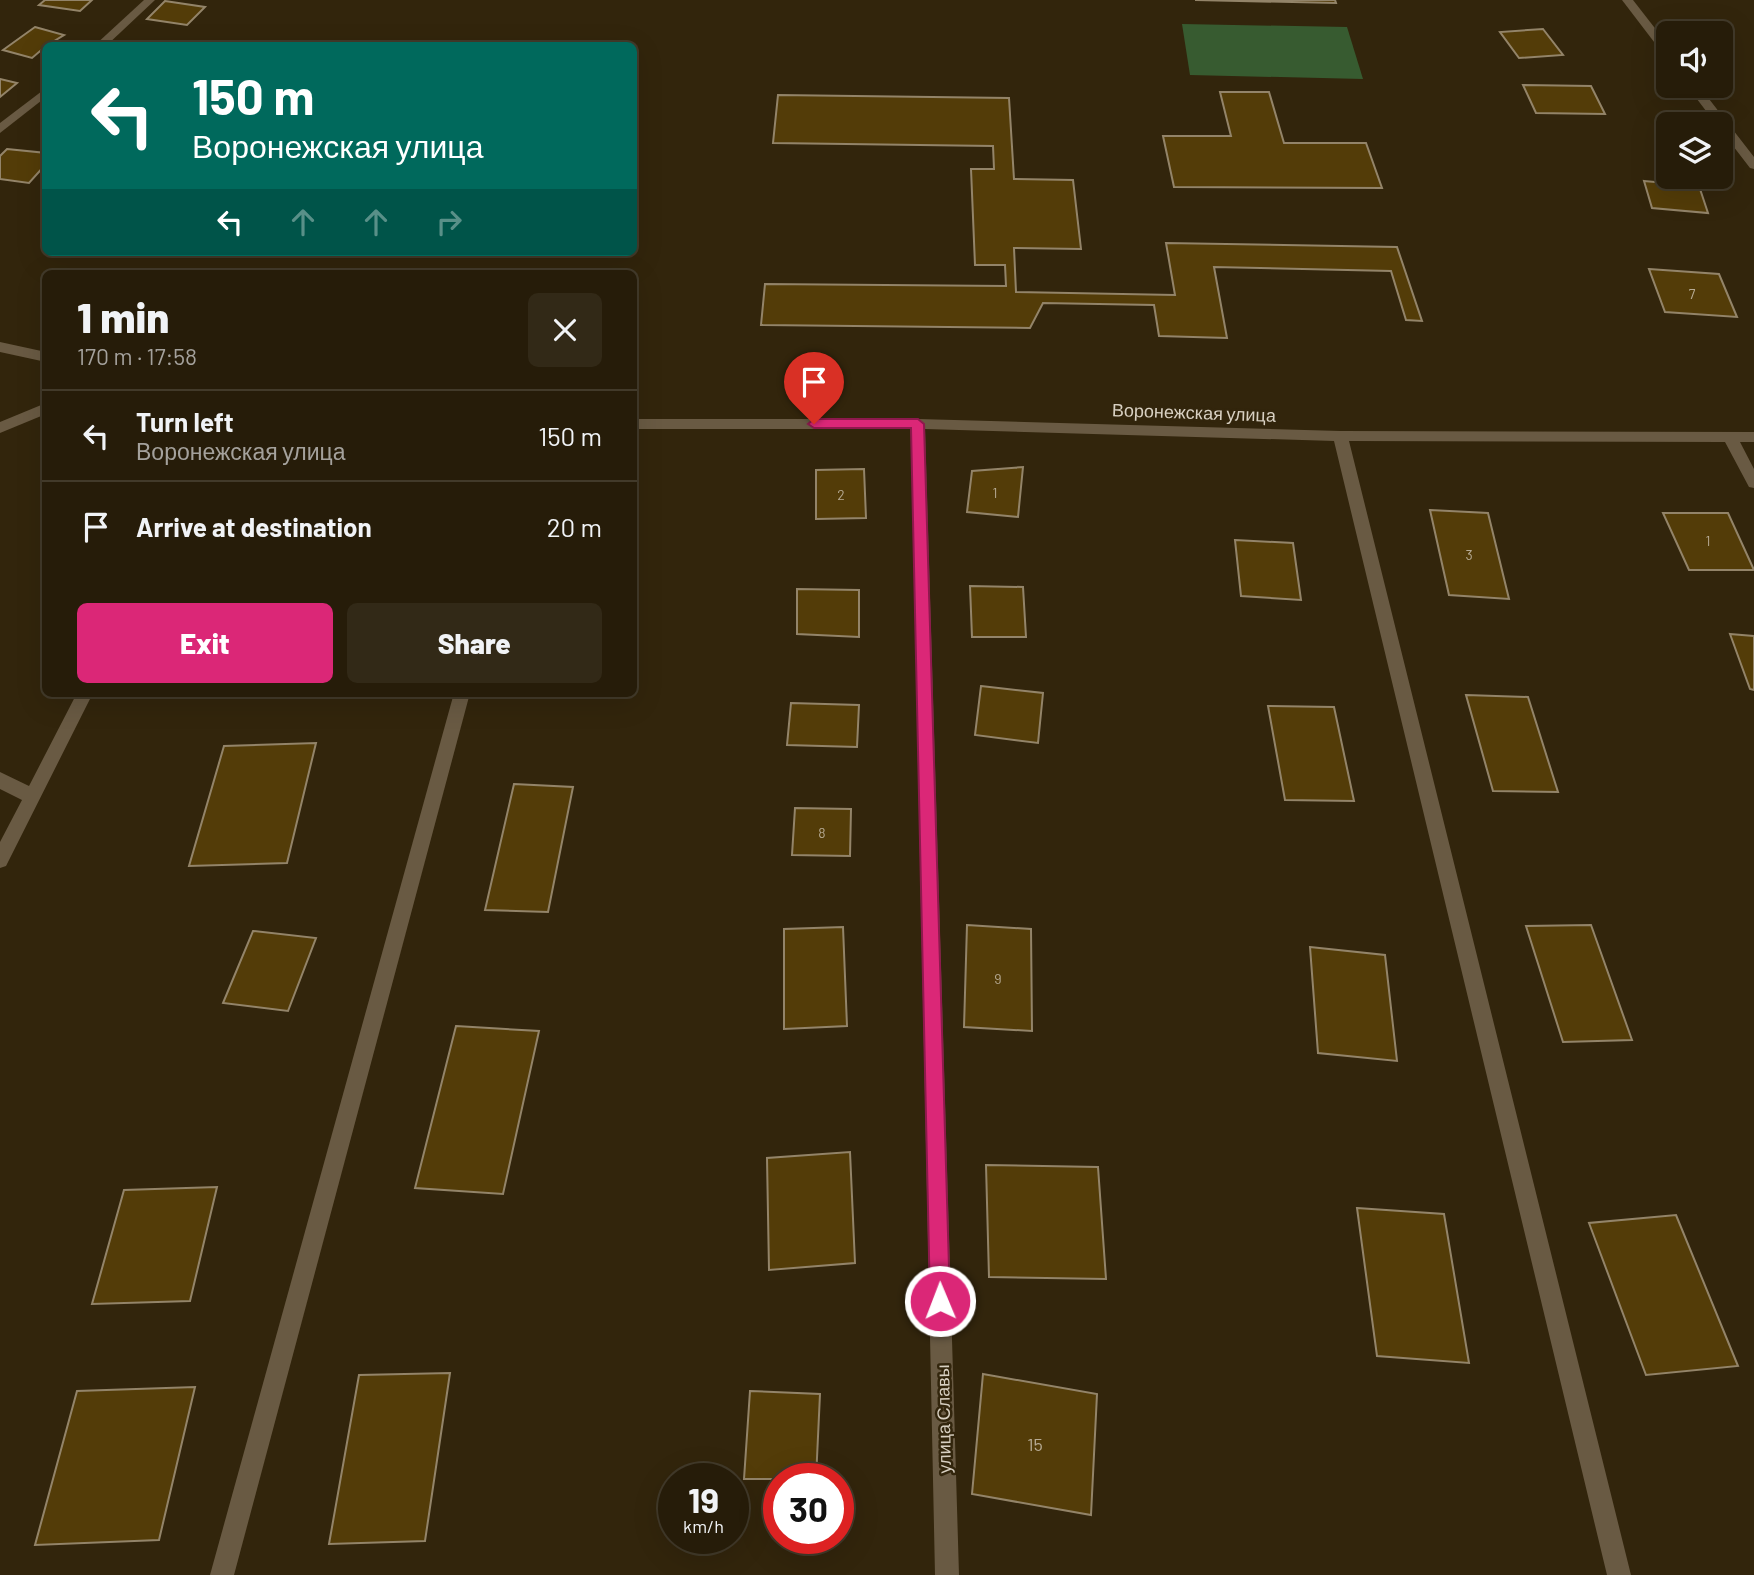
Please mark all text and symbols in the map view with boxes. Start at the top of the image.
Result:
map controls [1656,21,1733,189]
button: sound [1656,21,1733,98]
text: 150 m [192,66,314,125]
icon: left [77,70,168,161]
button: layers [1656,112,1733,189]
text: Воронежская улица [192,126,483,164]
icon: left [211,203,249,241]
icon: ahead [284,203,322,241]
icon: ahead [357,203,395,241]
icon: right [430,203,468,241]
house number: 7 [1689,285,1696,302]
text: 1 min [77,291,169,341]
button: close [528,293,602,367]
text: 170 m · 17:58 [77,342,197,370]
pin [784,352,844,424]
icon: arrive [795,363,833,401]
street label: Воронежская улица [1112,398,1277,426]
text: Turn left [136,406,234,437]
icon: left [77,417,115,455]
text: 150 m [538,420,602,451]
text: Воронежская улица [136,437,345,465]
house number: 1 [993,484,997,501]
house number: 2 [837,486,845,503]
icon: arrive [77,508,115,546]
text: Arrive at destination [136,511,372,542]
text: 20 m [547,511,602,542]
house number: 1 [1706,532,1710,549]
house number: 3 [1465,546,1473,563]
button: Exit [77,603,333,683]
button: Share [347,603,602,683]
house number: 8 [818,824,826,841]
house number: 9 [994,970,1002,987]
position arrow [903,1264,977,1338]
street label: улица Славы [931,1364,955,1474]
house number: 15 [1027,1433,1043,1455]
speed limit sign: 30 [763,1463,854,1554]
text: 19 [688,1478,719,1520]
text: km/h [683,1515,724,1537]

